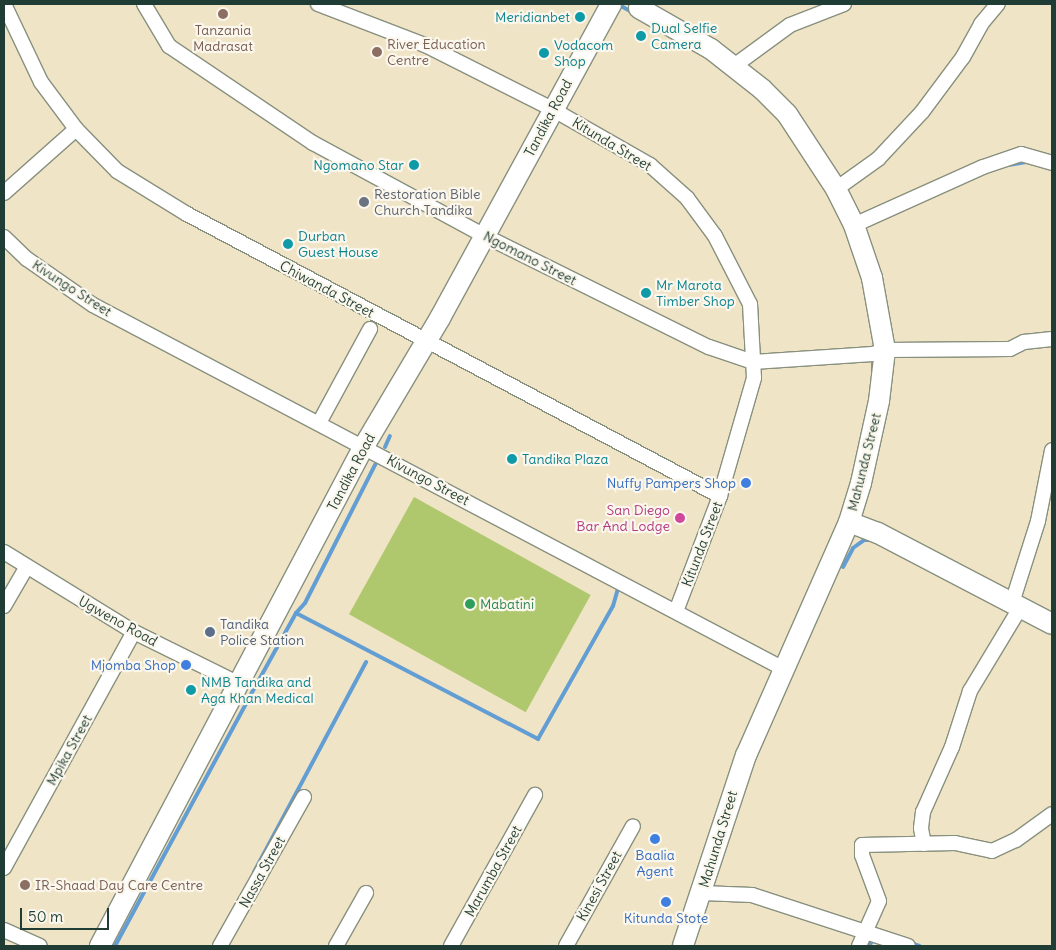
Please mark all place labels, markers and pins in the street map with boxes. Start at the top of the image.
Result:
marker: Tanzania Madrasat [217,8,229,20]
place label: Meridianbet [495,9,570,25]
marker: Meridianbet [574,11,586,23]
place label: Dual Selfie Camera [651,20,717,52]
place label: Tanzania Madrasat [193,22,253,54]
marker: Dual Selfie Camera [635,30,647,42]
place label: River Education Centre [387,36,486,68]
place label: Vodacom Shop [554,37,613,70]
marker: River Education Centre [371,46,383,58]
marker: Vodacom Shop [538,47,550,59]
place label: Ngomano Star [313,157,404,173]
marker: Ngomano Star [408,159,420,171]
place label: Restoration Bible Church Tandika [374,186,481,218]
marker: Restoration Bible Church Tandika [358,196,370,208]
place label: Durban Guest House [298,228,378,260]
marker: Durban Guest House [282,238,294,250]
place label: Mr Marota Timber Shop [656,277,735,310]
marker: Mr Marota Timber Shop [640,287,652,299]
place label: Tandika Plaza [522,451,608,467]
marker: Tandika Plaza [506,453,518,465]
place label: Nuffy Pampers Shop [607,475,736,491]
marker: Nuffy Pampers Shop [740,477,752,489]
place label: San Diego Bar And Lodge [576,502,670,534]
marker: San Diego Bar And Lodge [674,512,686,524]
place label: Mabatini [480,596,534,612]
marker: Mabatini [464,598,476,610]
place label: Tandika Police Station [220,616,304,648]
marker: Tandika Police Station [204,626,216,638]
place label: Mjomba Shop [91,657,176,673]
marker: Mjomba Shop [180,659,192,671]
place label: NMB Tandika and Aga Khan Medical [201,674,314,706]
marker: NMB Tandika and Aga Khan Medical [185,684,197,696]
marker: Baalia Agent [649,833,661,845]
place label: Baalia Agent [635,847,675,880]
place label: IR-Shaad Day Care Centre [35,877,203,893]
marker: IR-Shaad Day Care Centre [19,879,31,891]
marker: Kitunda Stote [660,896,672,908]
place label: Kitunda Stote [624,910,708,926]

